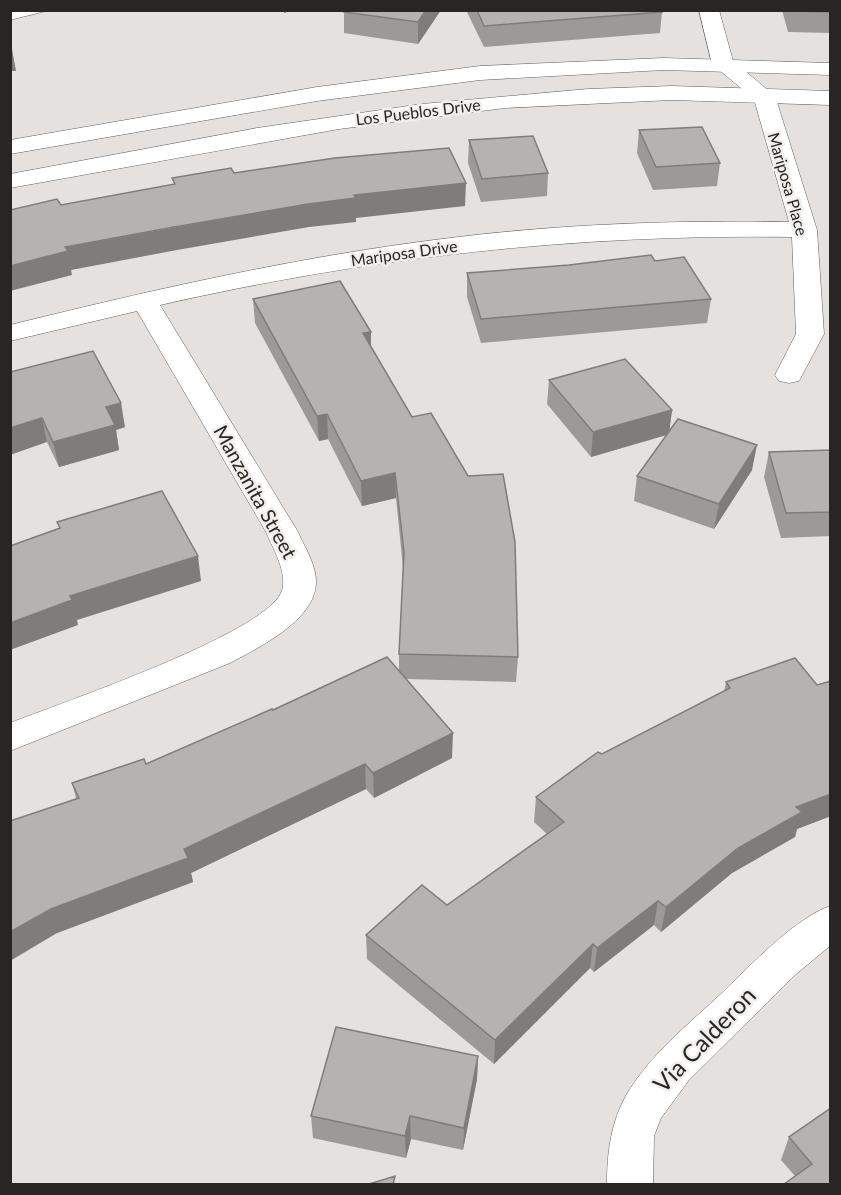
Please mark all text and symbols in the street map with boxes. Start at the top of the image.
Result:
street label: Los Pueblos Drive [354,94,481,129]
street label: Mariposa Place [765,130,812,238]
street label: Mariposa Drive [349,236,458,269]
street label: Manzanita Street [209,420,303,563]
street label: Via Calderon [647,980,761,1098]

